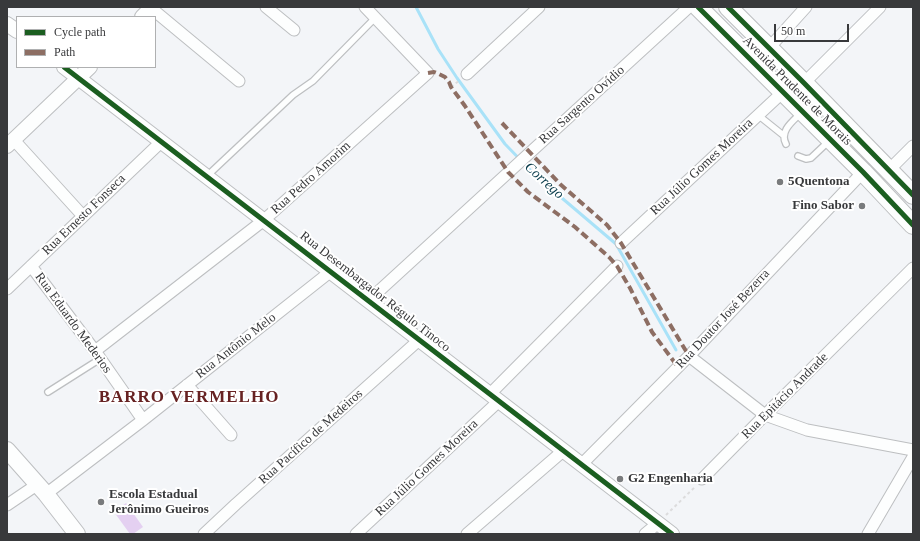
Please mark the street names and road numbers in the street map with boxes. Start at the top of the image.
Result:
street label: Avenida Prudente de Morais [739,33,855,149]
street label: Rua Sargento Ovídio [536,63,628,147]
street label: Rua Júlio Gomes Moreira [647,115,757,219]
street label: Rua Pedro Amorim [268,138,354,218]
street label: Rua Ernesto Fonseca [39,171,129,259]
street label: Rua Desembargador Régulo Tinoco [297,228,453,356]
street label: Rua Doutor José Bezerra [673,266,773,372]
street label: Rua Eduardo Mederios [31,270,115,376]
street label: Rua Antônio Melo [193,310,279,382]
street label: Rua Epitácio Andrade [739,350,831,442]
street label: Rua Pacífico de Medeiros [256,386,366,488]
street label: Rua Júlio Gomes Moreira [372,416,482,520]

